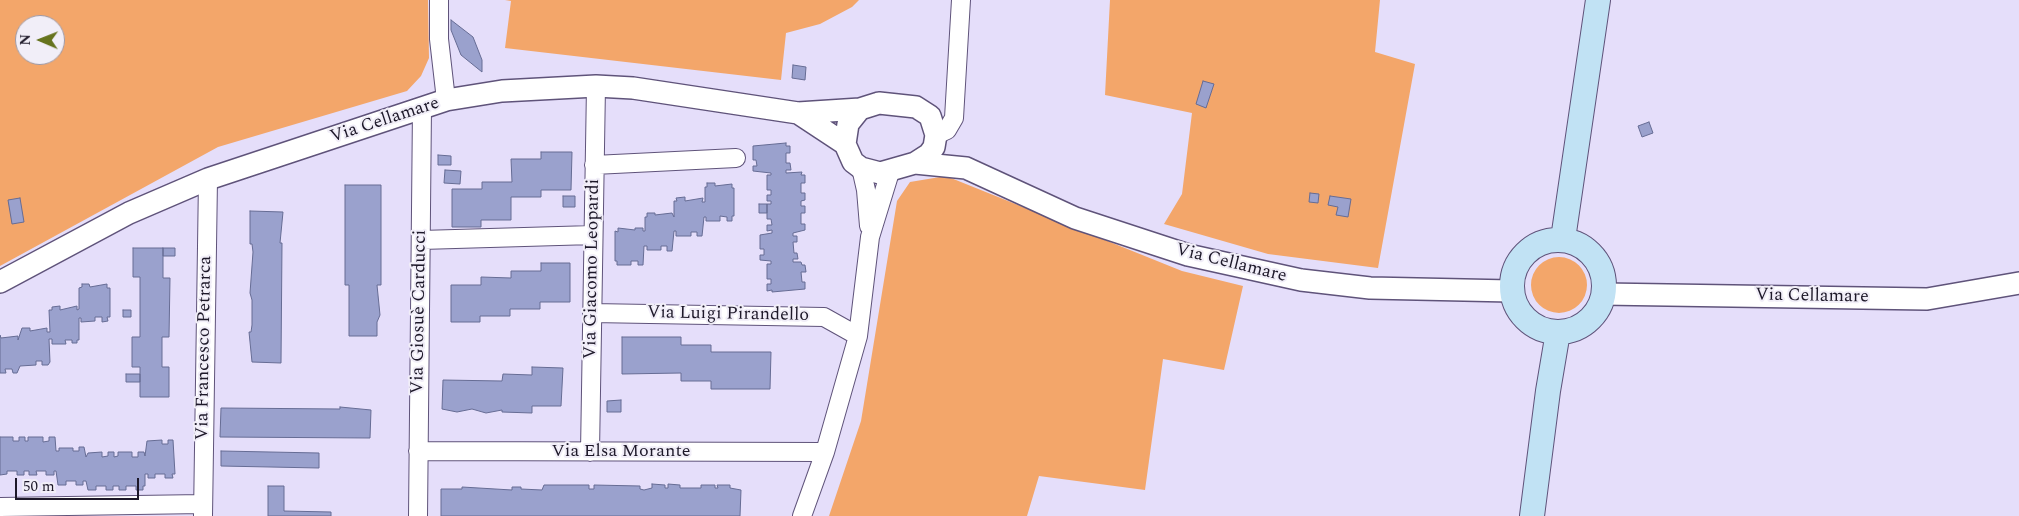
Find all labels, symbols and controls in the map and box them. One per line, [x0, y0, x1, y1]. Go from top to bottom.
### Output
north arrow [15, 15, 65, 65]
text: N [15, 34, 36, 46]
street label: Via Cellamare [328, 93, 442, 149]
street label: Via Giacomo Leopardi [581, 179, 605, 359]
street label: Via Giosuè Carducci [408, 230, 432, 394]
street label: Via Cellamare [1173, 240, 1289, 288]
street label: Via Francesco Petrarca [193, 256, 217, 440]
street label: Via Cellamare [1755, 285, 1869, 309]
street label: Via Luigi Pirandello [647, 303, 809, 327]
street label: Via Elsa Morante [551, 441, 691, 463]
scale bar [18, 468, 141, 500]
text: 50 m [23, 475, 55, 498]

